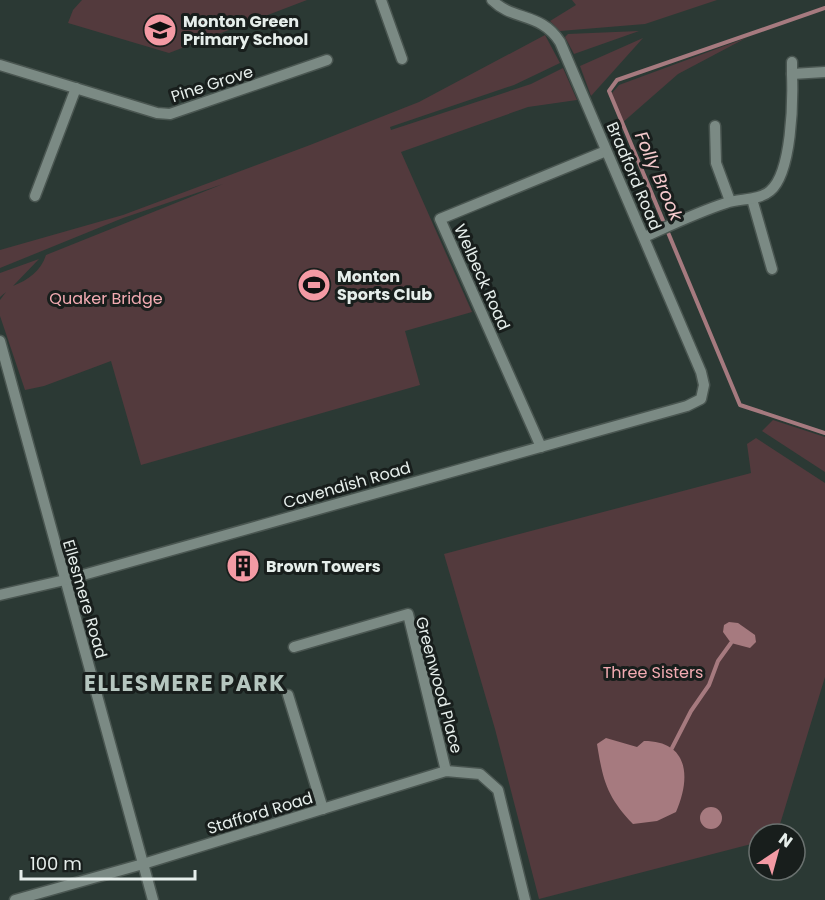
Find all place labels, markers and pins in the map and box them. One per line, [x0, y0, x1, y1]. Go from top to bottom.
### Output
place label: Monton Green Primary School [183, 10, 308, 51]
school or university icon: Monton Green Primary School [142, 12, 178, 48]
place label: Monton Sports Club [337, 265, 432, 306]
sports icon: Monton Sports Club [296, 267, 332, 303]
building icon: Brown Towers [225, 548, 261, 584]
place label: Brown Towers [266, 555, 381, 578]

